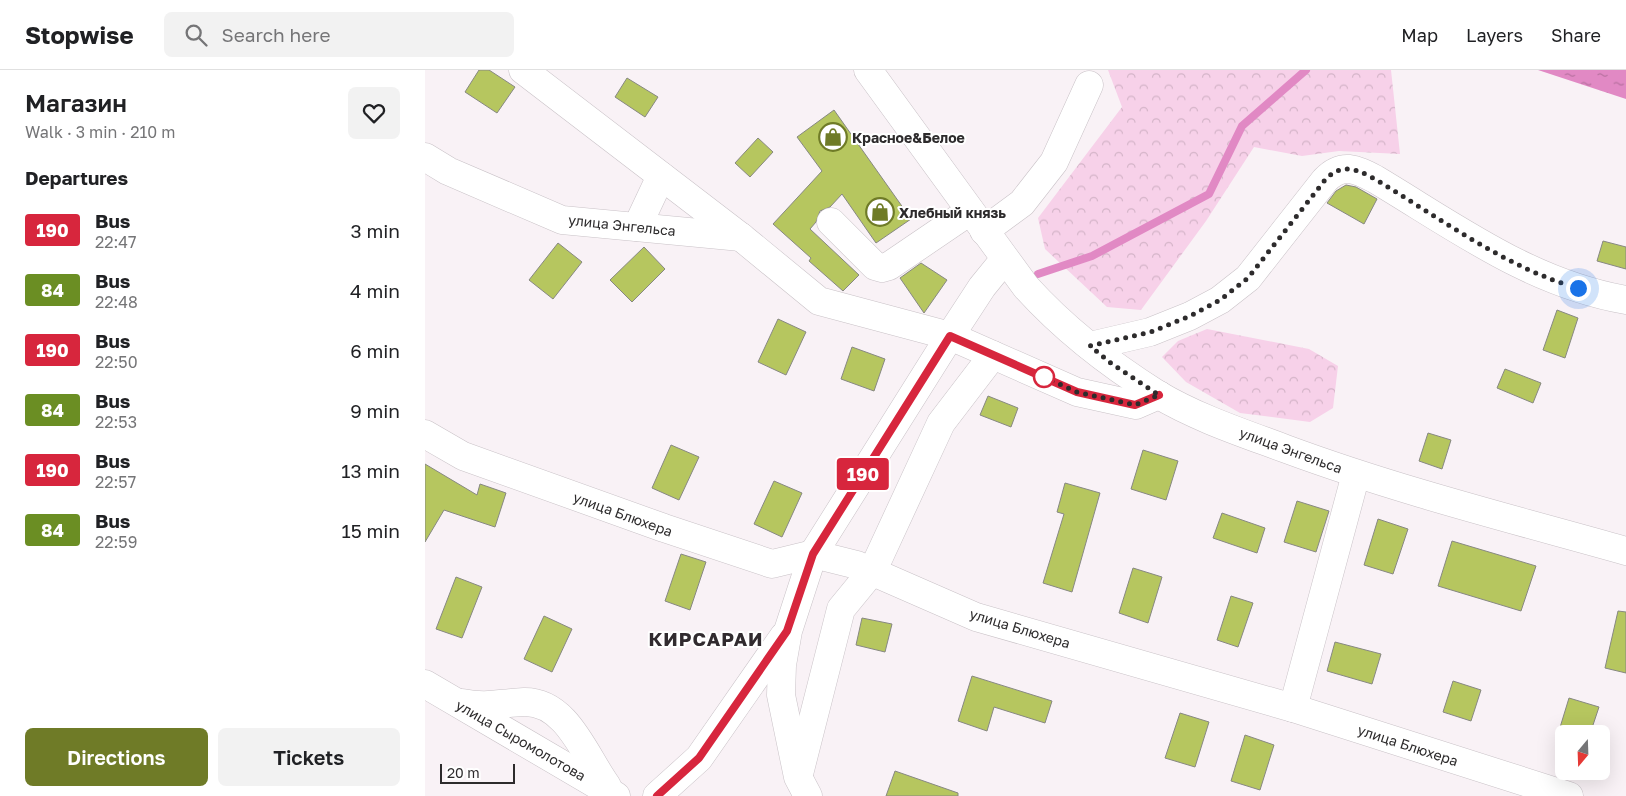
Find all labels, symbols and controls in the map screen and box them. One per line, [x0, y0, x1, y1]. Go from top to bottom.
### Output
search box [164, 12, 514, 57]
text: Stopwise [25, 20, 134, 49]
icon: search [182, 21, 210, 49]
text: Search here [222, 23, 330, 46]
text: Map [1401, 24, 1438, 46]
text: Layers [1466, 24, 1523, 46]
text: Share [1551, 24, 1601, 46]
button: heart [348, 87, 400, 139]
text: Магазин [25, 88, 127, 117]
text: Walk · 3 min · 210 m [25, 122, 175, 142]
shop icon: Красное&Белое [818, 122, 848, 152]
place label: Красное&Белое [852, 129, 965, 146]
text: Departures [25, 166, 128, 189]
shop icon: Хлебный князь [865, 197, 895, 227]
place label: Хлебный князь [899, 204, 1006, 221]
text: Bus [95, 209, 130, 232]
street label: улица Энгельса [567, 211, 677, 239]
text: 190 [36, 219, 69, 241]
text: 3 min [351, 219, 400, 242]
text: 22:47 [95, 232, 137, 252]
text: Bus [95, 269, 130, 292]
your location [1566, 276, 1591, 301]
text: 84 [41, 279, 64, 301]
text: 4 min [350, 279, 400, 302]
text: 22:48 [95, 292, 138, 312]
text: Bus [95, 329, 130, 352]
text: 190 [36, 339, 69, 361]
text: 6 min [350, 339, 400, 362]
text: 22:50 [95, 352, 138, 372]
unlabelled marker [1033, 366, 1055, 388]
text: Bus [95, 389, 130, 412]
text: 84 [41, 399, 64, 421]
text: 9 min [350, 399, 400, 422]
text: 22:53 [95, 412, 137, 432]
street label: улица Энгельса [1237, 424, 1345, 476]
text: Bus [95, 449, 130, 472]
line badge: 190 [834, 458, 892, 490]
text: 190 [36, 459, 69, 481]
text: 13 min [341, 459, 400, 482]
text: 190 [847, 463, 879, 485]
text: 22:57 [95, 472, 136, 492]
street label: улица Блюхера [571, 488, 675, 540]
text: Bus [95, 509, 130, 532]
text: 84 [41, 519, 64, 541]
text: 15 min [341, 519, 400, 542]
text: 22:59 [95, 532, 137, 552]
street label: улица Блюхера [968, 605, 1072, 651]
district label: КИРСАРАИ [648, 627, 764, 650]
street label: улица Сыромолотова [453, 696, 589, 784]
street label: улица Блюхера [1356, 721, 1460, 769]
north arrow [1555, 725, 1610, 780]
map controls [1555, 725, 1610, 780]
button: Directions [25, 728, 208, 786]
button: Tickets [218, 728, 400, 786]
scale bar [440, 761, 515, 784]
text: 20 m [447, 764, 480, 781]

